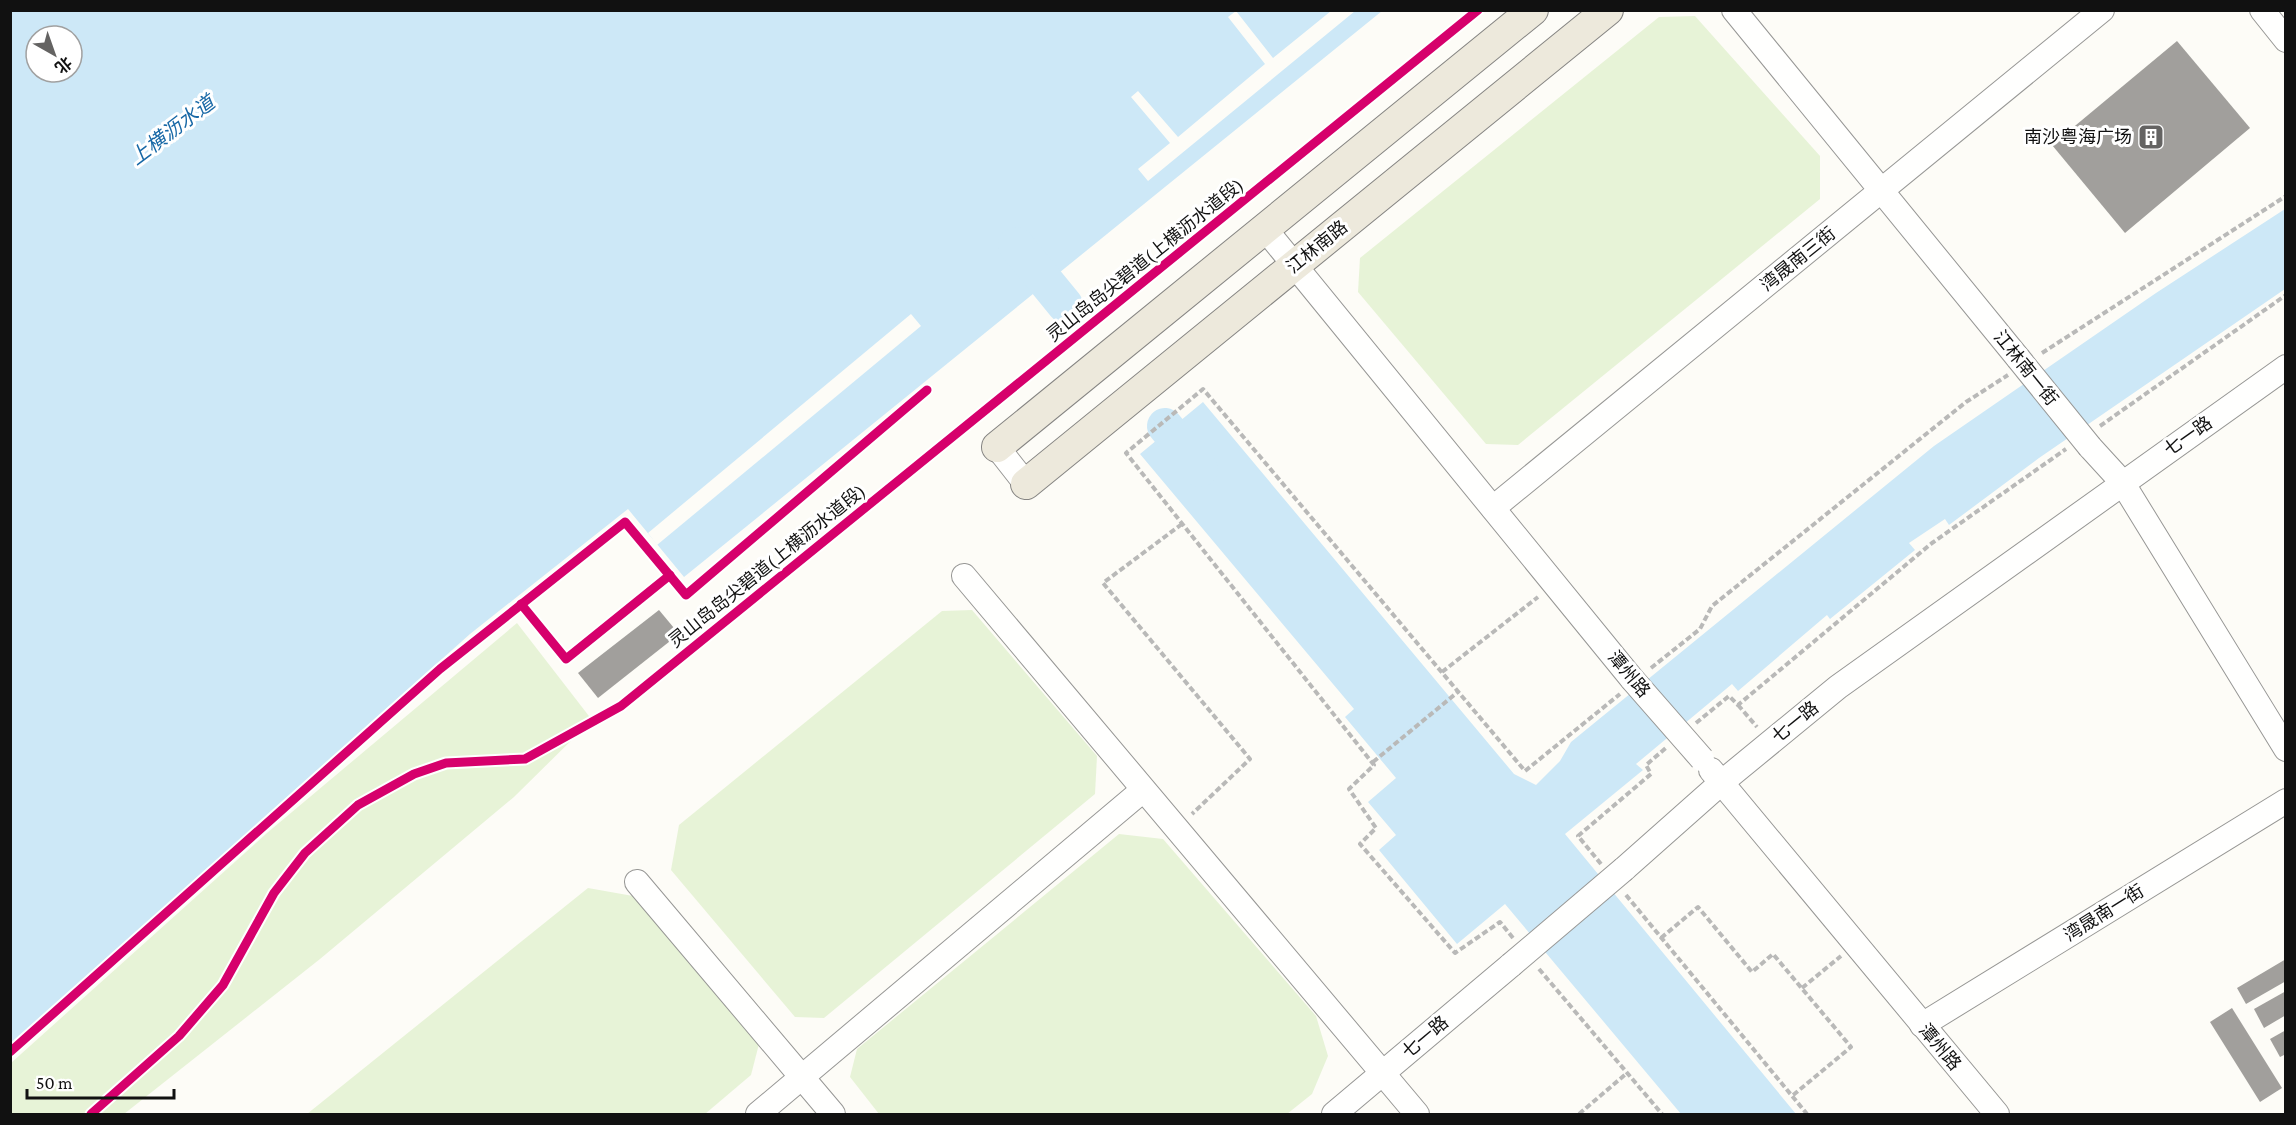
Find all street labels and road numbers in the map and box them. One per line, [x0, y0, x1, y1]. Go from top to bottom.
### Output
street label: 灵山岛岛尖碧道(上横沥水道段) [1043, 175, 1248, 346]
street label: 江林南路 [1283, 217, 1351, 277]
street label: 湾晟南三街 [1757, 223, 1839, 295]
street label: 江林南一街 [1990, 327, 2062, 409]
street label: 七一路 [2160, 412, 2216, 460]
street label: 灵山岛岛尖碧道(上横沥水道段) [665, 481, 870, 652]
street label: 潭州路 [1604, 647, 1654, 701]
street label: 七一路 [1768, 697, 1822, 747]
street label: 湾晟南一街 [2061, 881, 2147, 945]
street label: 七一路 [1398, 1012, 1452, 1062]
street label: 潭州路 [1915, 1020, 1965, 1074]

